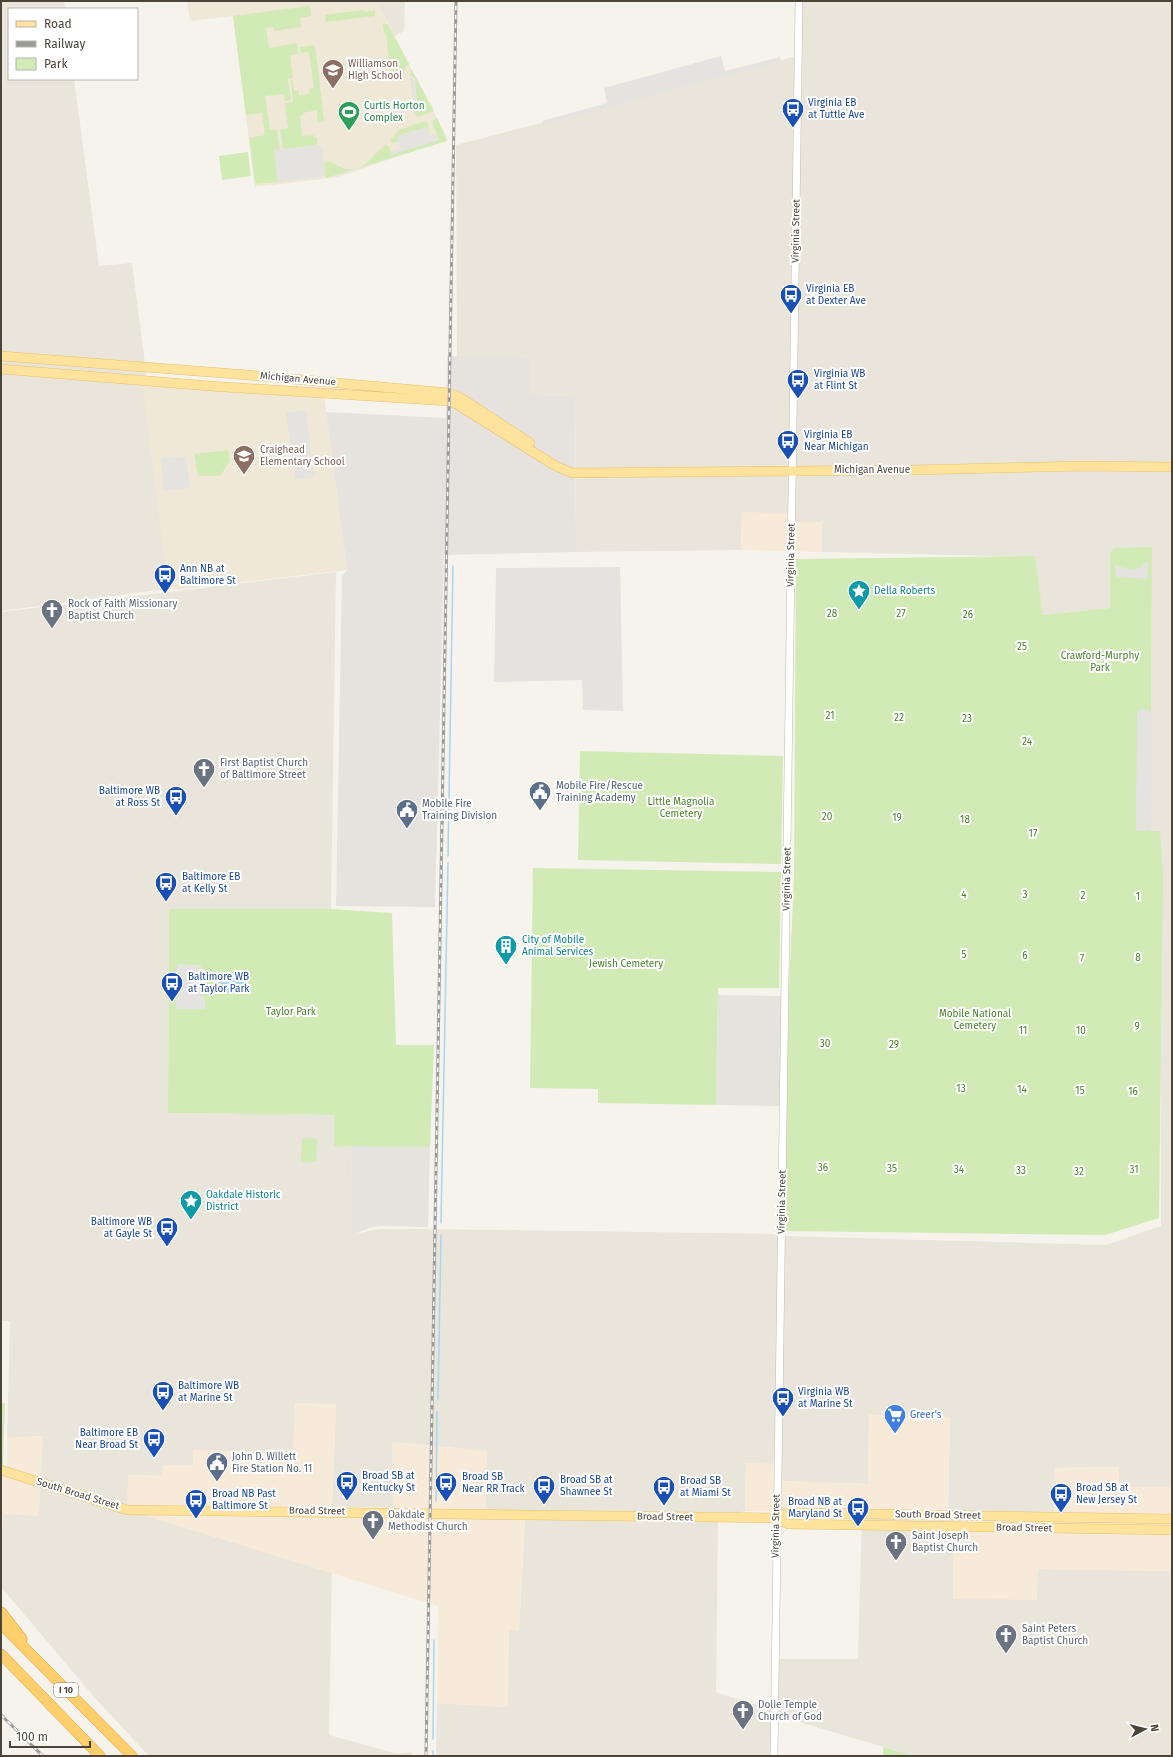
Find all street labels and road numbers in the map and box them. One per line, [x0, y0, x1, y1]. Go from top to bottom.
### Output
street label: Virginia Street [789, 199, 803, 263]
street label: Michigan Avenue [260, 370, 336, 388]
street label: Michigan Avenue [834, 464, 910, 476]
street label: Virginia Street [784, 523, 798, 587]
street label: Virginia Street [780, 847, 794, 911]
street label: Virginia Street [775, 1170, 789, 1234]
street label: South Broad Street [35, 1476, 121, 1512]
street label: Virginia Street [769, 1494, 783, 1558]
street label: Broad Street [289, 1505, 346, 1517]
street label: South Broad Street [895, 1508, 981, 1522]
street label: Broad Street [637, 1511, 694, 1523]
street label: Broad Street [996, 1522, 1053, 1534]
road number: I 10 [54, 1683, 78, 1697]

